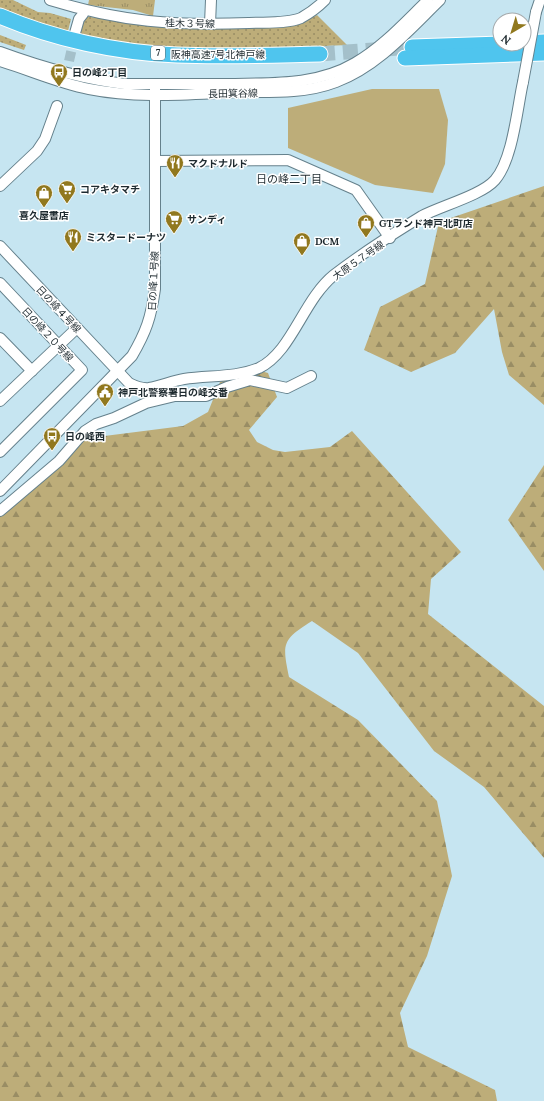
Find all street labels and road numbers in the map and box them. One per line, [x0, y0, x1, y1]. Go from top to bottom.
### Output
street label: 桂木３号線 [165, 17, 215, 30]
road number: 7 [151, 46, 165, 60]
street label: 阪神高速7号北神戸線 [171, 48, 265, 61]
street label: 長田箕谷線 [208, 87, 258, 100]
street label: 大原５７号線 [330, 238, 387, 283]
street label: 日の峰１号線 [145, 251, 162, 311]
street label: 日の峰４号線 [33, 283, 84, 336]
street label: 日の峰２０号線 [19, 304, 76, 364]

